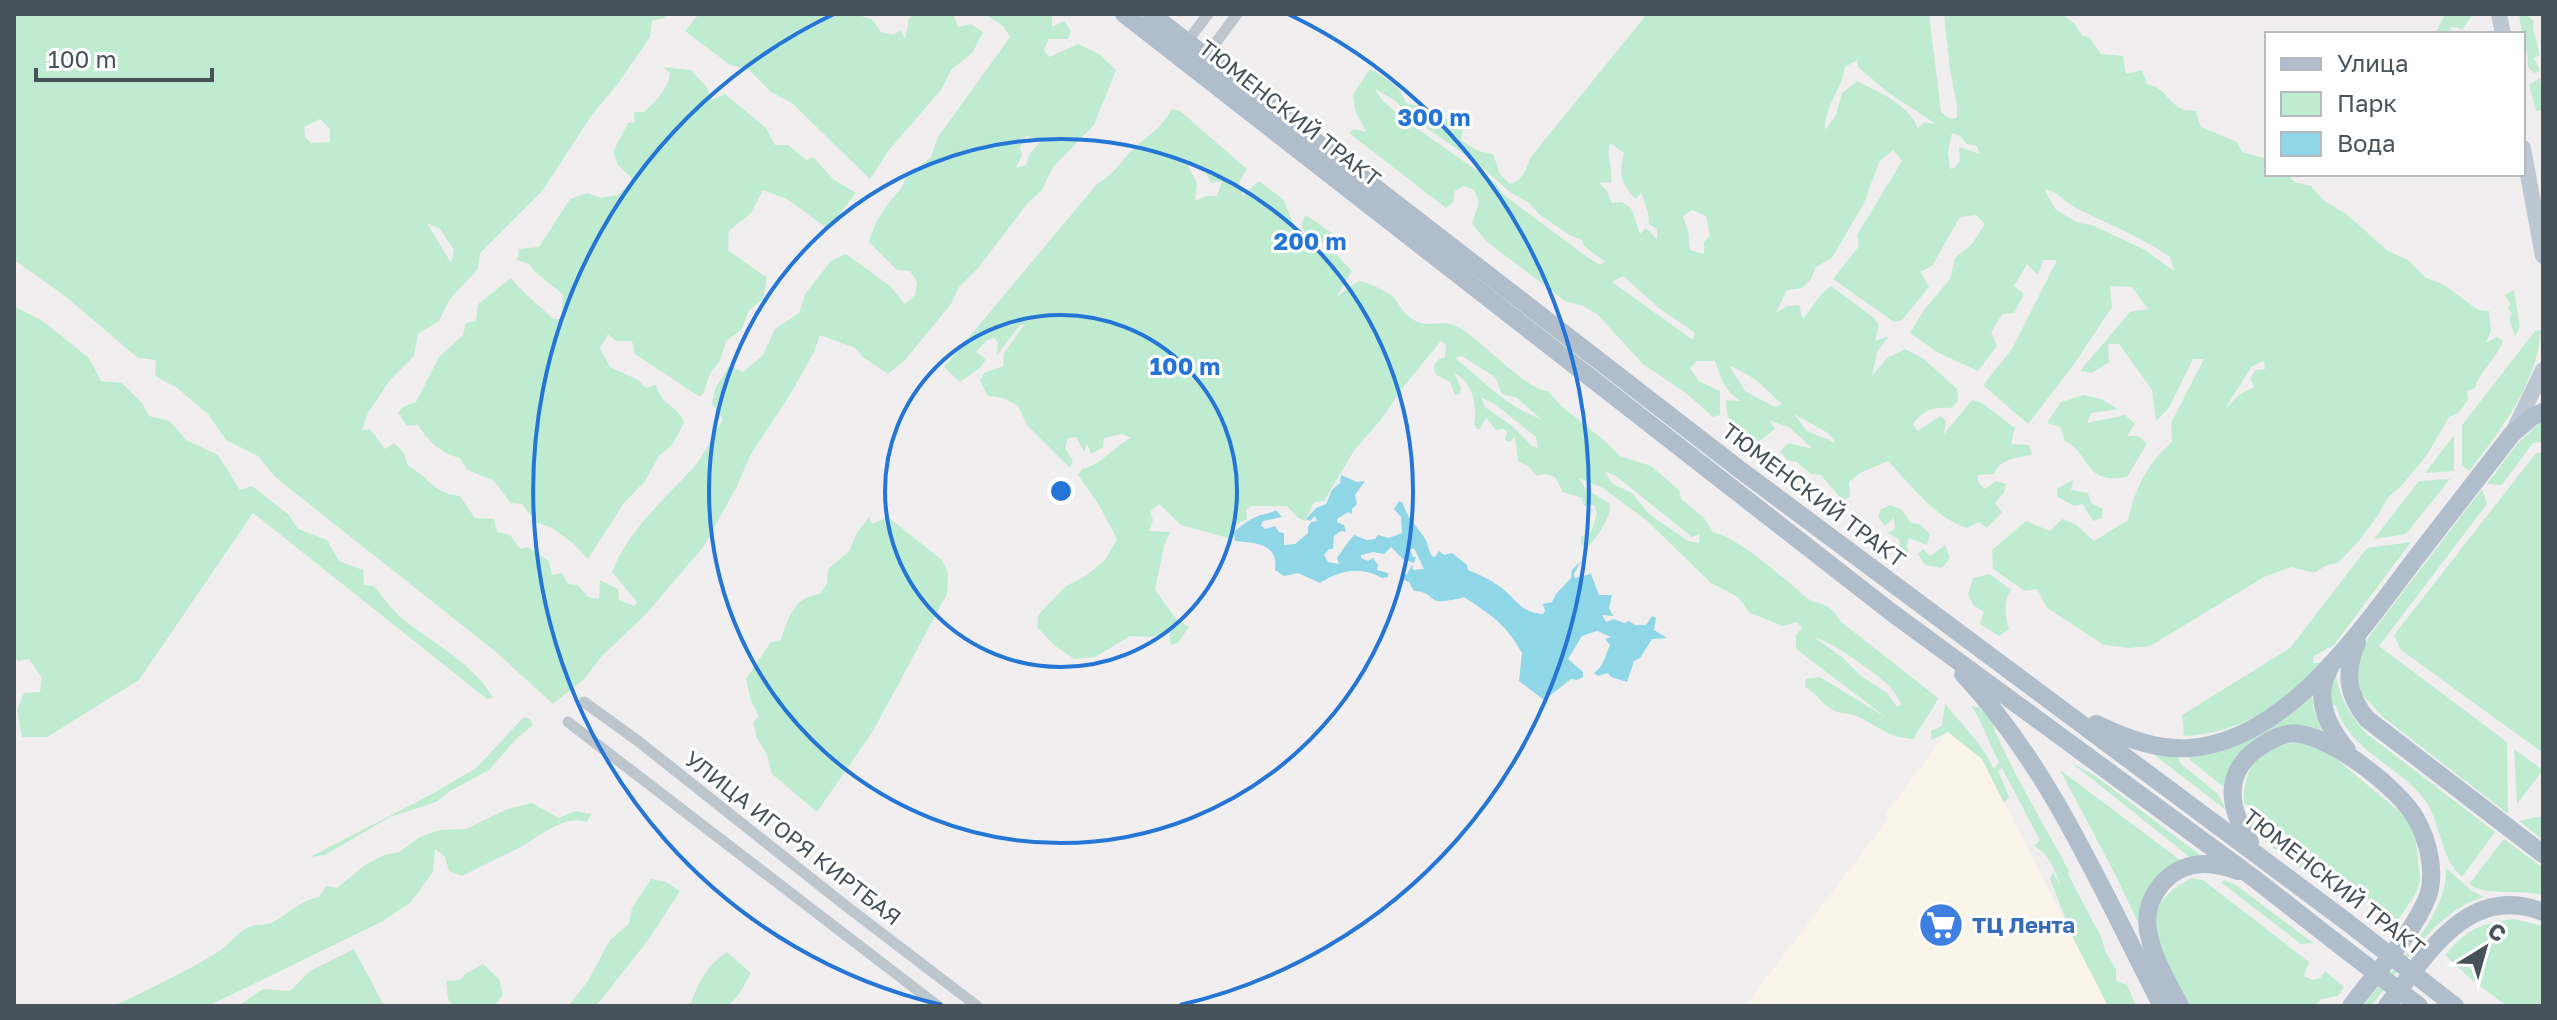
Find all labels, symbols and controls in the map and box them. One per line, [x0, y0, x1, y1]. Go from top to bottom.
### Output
scale bar [36, 32, 212, 82]
legend [2265, 32, 2525, 176]
street label: ТЮМЕНСКИЙ ТРАКТ [1194, 33, 1387, 192]
text: 100 m [48, 44, 117, 73]
text: Улица [2337, 48, 2409, 77]
text: Парк [2337, 88, 2397, 117]
text: 300 m [1398, 102, 1470, 131]
text: Вода [2337, 128, 2396, 157]
text: 200 m [1274, 226, 1346, 255]
text: 100 m [1150, 351, 1220, 380]
street label: ТЮМЕНСКИЙ ТРАКТ [1717, 417, 1912, 573]
centre of rings [1047, 477, 1075, 505]
street label: УЛИЦА ИГОРЯ КИРТБАЯ [680, 745, 907, 931]
street label: ТЮМЕНСКИЙ ТРАКТ [2238, 802, 2431, 961]
supermarket icon: ТЦ Лента [1917, 901, 1965, 949]
north arrow [2445, 908, 2525, 988]
place label: ТЦ Лента [1972, 911, 2075, 938]
text: С [2483, 916, 2512, 947]

